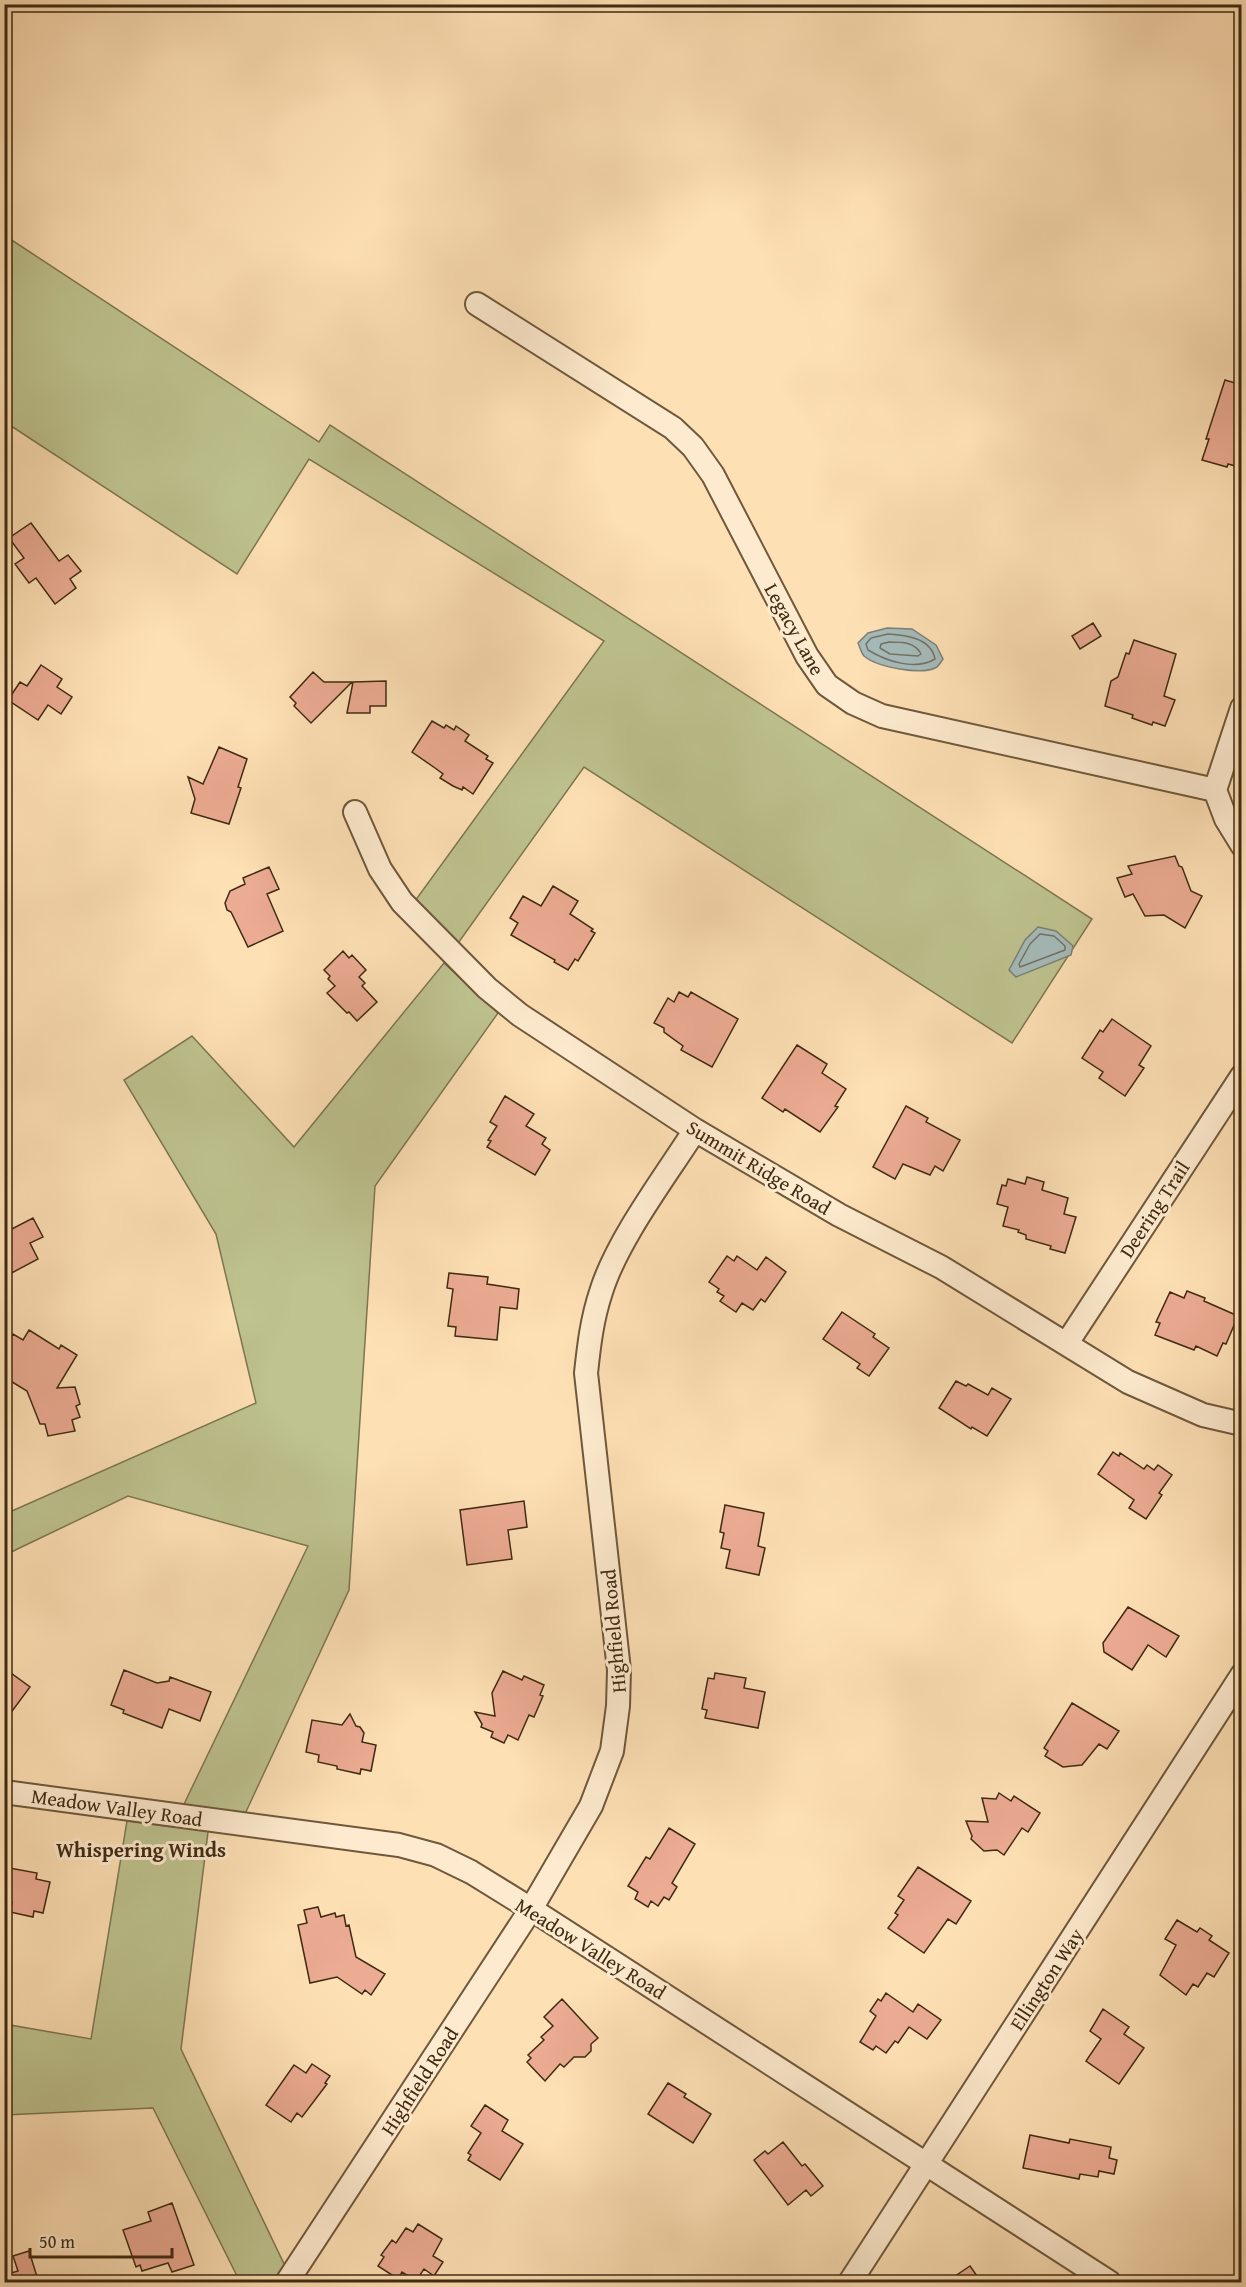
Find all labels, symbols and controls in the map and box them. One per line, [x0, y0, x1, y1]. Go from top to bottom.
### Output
street label: Legacy Lane [758, 578, 832, 680]
street label: Summit Ridge Road [681, 1112, 837, 1222]
street label: Deering Trail [1112, 1155, 1196, 1263]
street label: Highfield Road [593, 1568, 633, 1694]
street label: Meadow Valley Road [30, 1781, 205, 1833]
district label: Whispering Winds [56, 1834, 226, 1865]
street label: Meadow Valley Road [510, 1890, 672, 2006]
street label: Ellington Way [1002, 1922, 1090, 2036]
street label: Highfield Road [373, 2021, 465, 2141]
scale bar [30, 2221, 172, 2259]
text: 50 m [39, 2228, 75, 2255]

